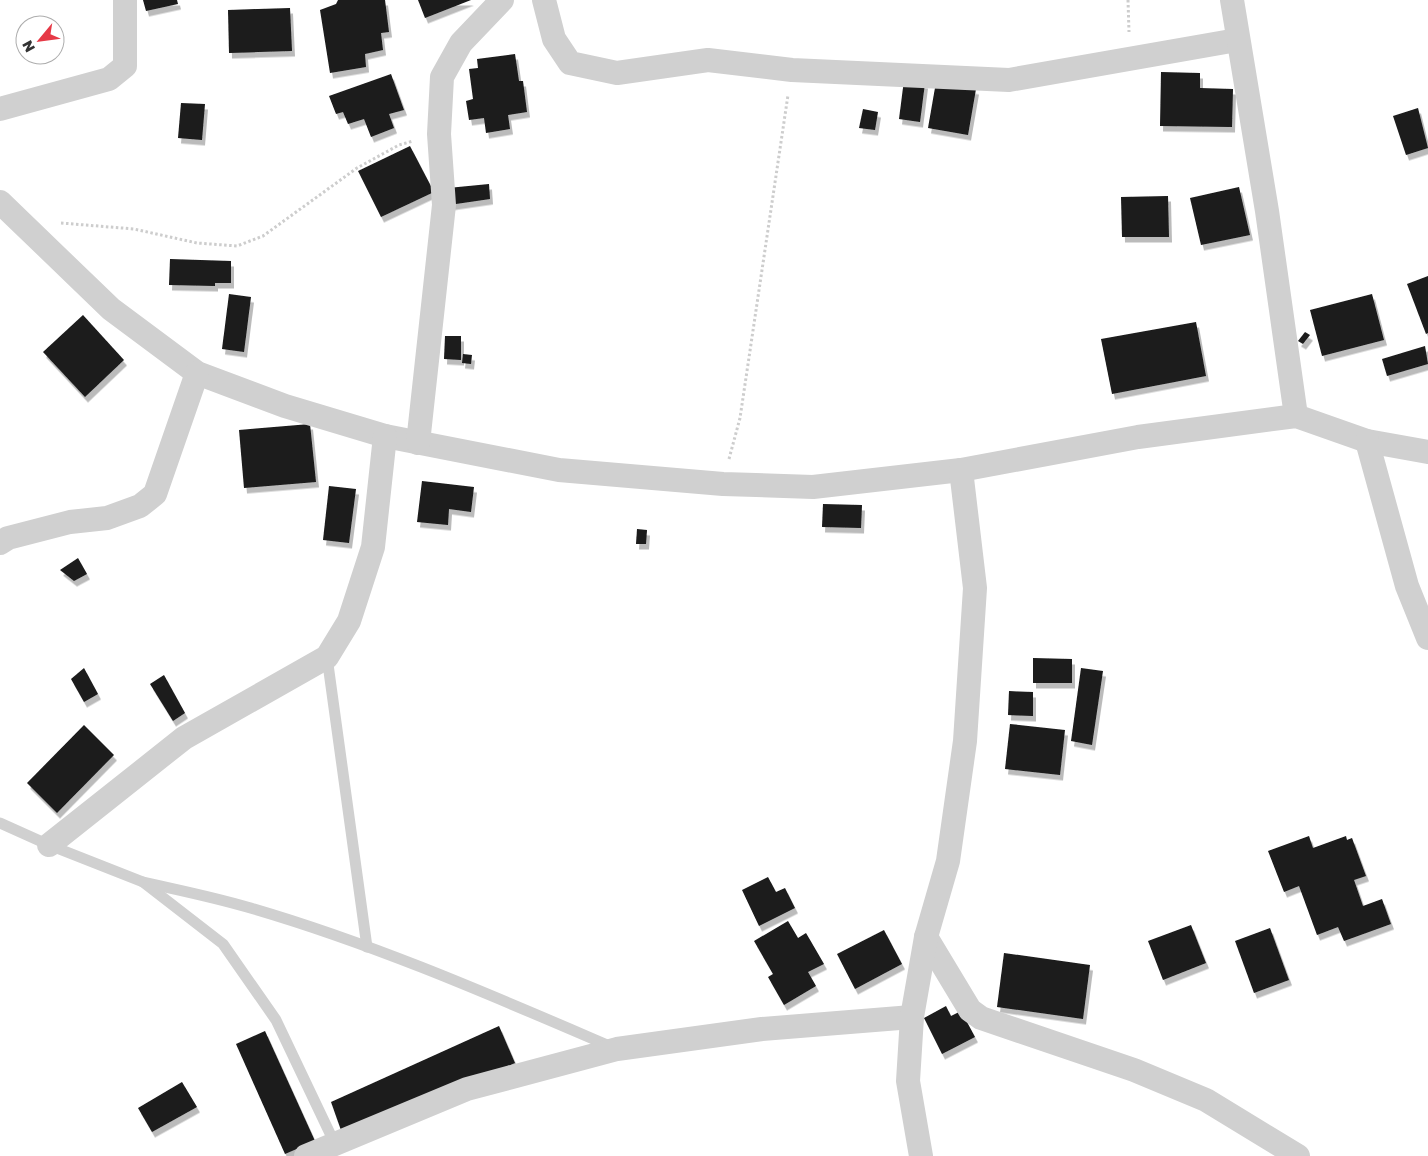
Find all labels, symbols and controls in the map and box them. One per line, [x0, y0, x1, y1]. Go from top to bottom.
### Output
north arrow [15, 15, 65, 65]
text: N [18, 38, 38, 55]

